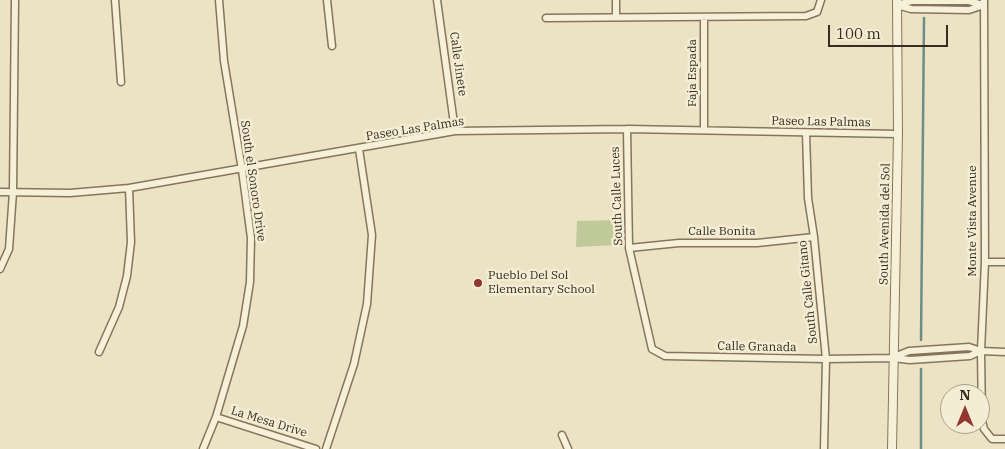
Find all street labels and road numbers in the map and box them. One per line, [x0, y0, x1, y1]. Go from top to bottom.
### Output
street label: Calle Jinete [446, 31, 470, 97]
street label: Faja Espada [686, 39, 700, 107]
street label: Paseo Las Palmas [365, 114, 465, 144]
street label: Paseo Las Palmas [771, 114, 871, 130]
street label: South el Sonoro Drive [237, 120, 269, 242]
street label: South Calle Luces [608, 146, 626, 246]
street label: South Avenida del Sol [877, 163, 893, 285]
street label: Monte Vista Avenue [966, 165, 980, 277]
street label: Calle Bonita [688, 225, 756, 239]
street label: South Calle Gitano [795, 240, 821, 344]
street label: Calle Granada [717, 339, 797, 355]
street label: La Mesa Drive [229, 404, 309, 440]

